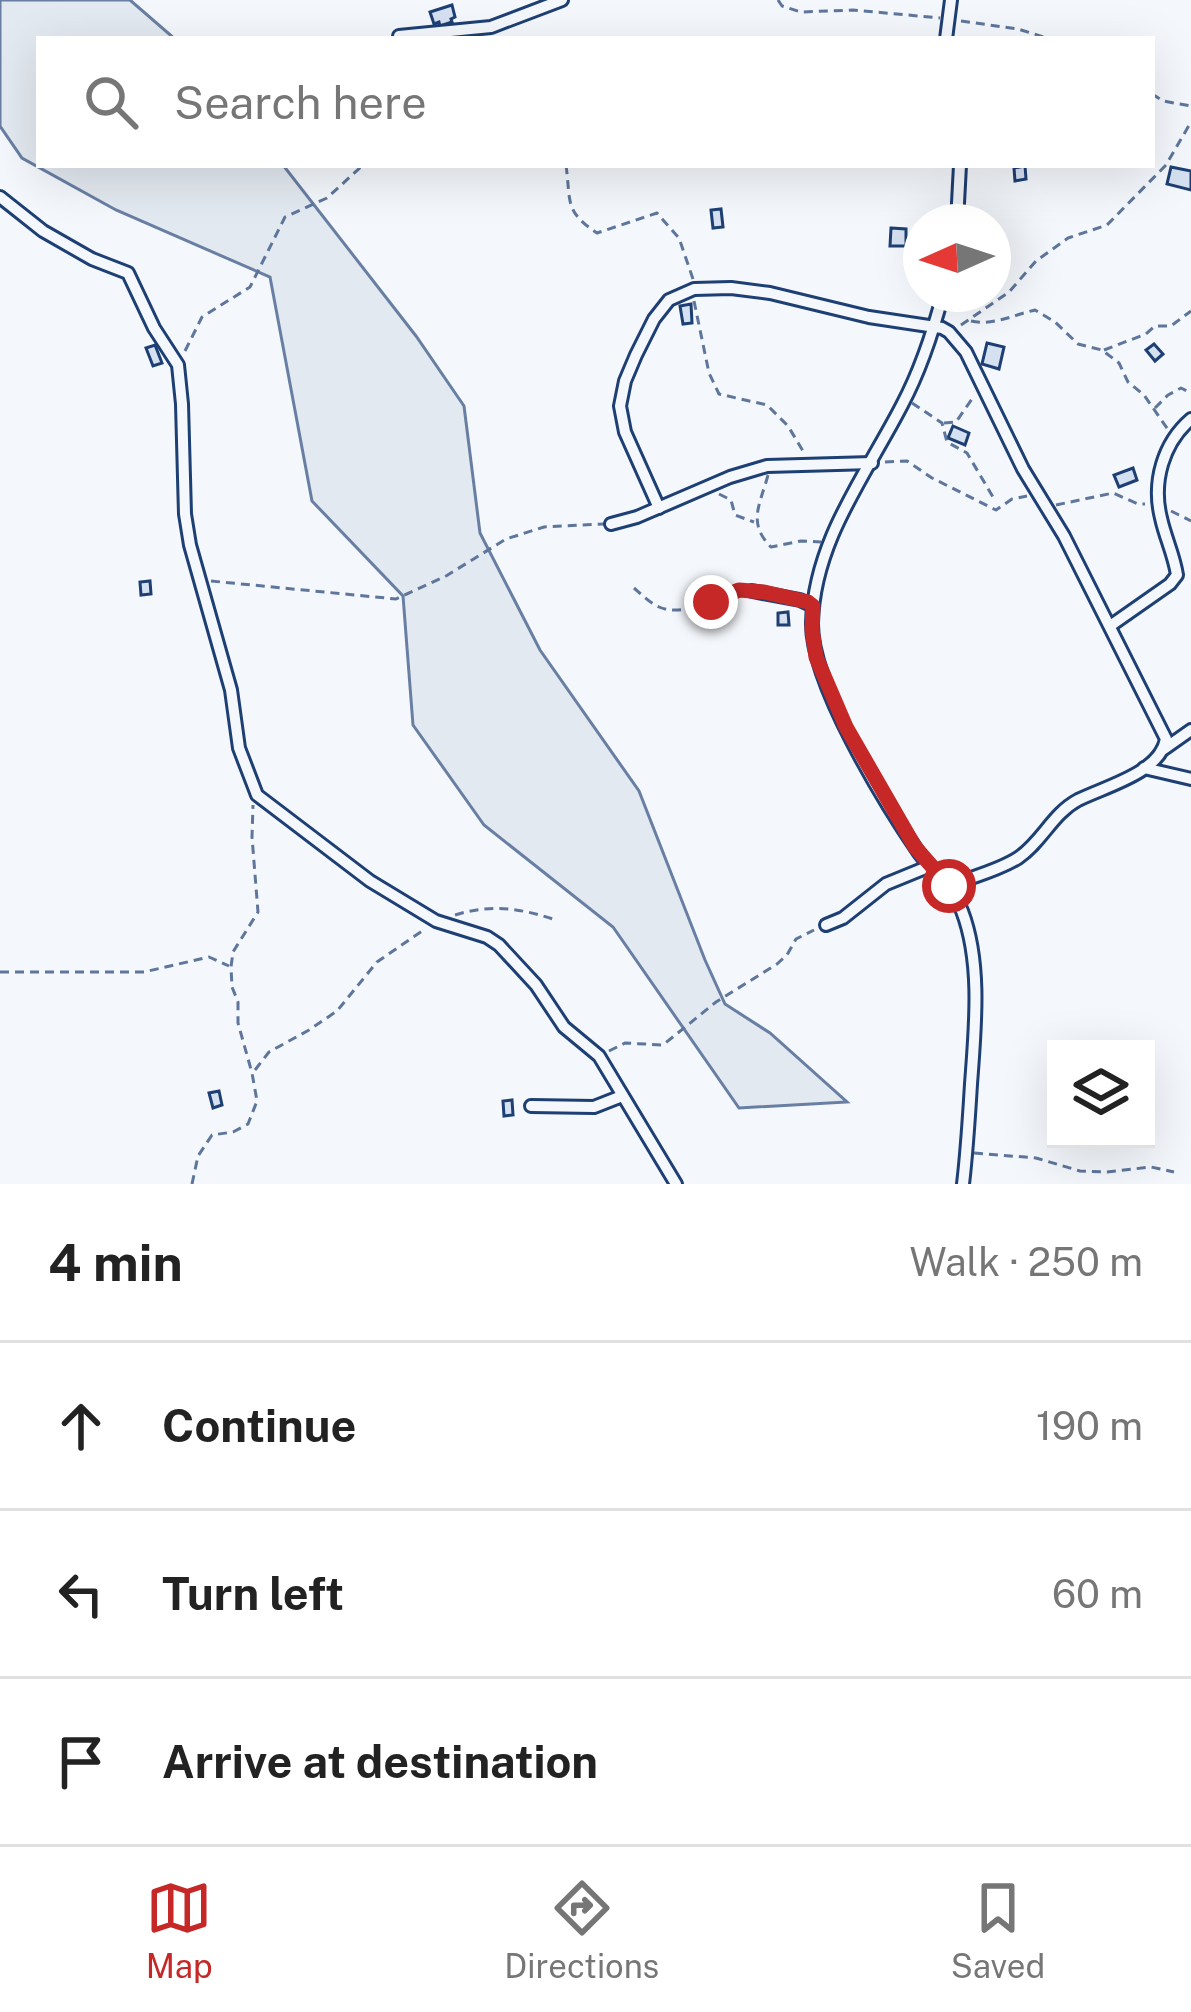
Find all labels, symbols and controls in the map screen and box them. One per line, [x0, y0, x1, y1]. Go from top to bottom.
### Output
search box [36, 36, 1155, 168]
icon: search [78, 69, 144, 135]
text: Search here [174, 76, 427, 129]
north arrow [903, 204, 1011, 312]
route end [684, 575, 738, 629]
route start [922, 859, 976, 913]
map controls [1047, 1040, 1155, 1148]
button: layers [1047, 1040, 1155, 1148]
text: 4 min [48, 1233, 183, 1292]
text: Walk · 250 m [909, 1239, 1143, 1285]
icon: ahead [48, 1393, 114, 1459]
text: Continue [162, 1399, 356, 1452]
text: 190 m [1036, 1403, 1143, 1449]
icon: left [48, 1561, 114, 1627]
text: Turn left [162, 1567, 344, 1620]
text: 60 m [1052, 1571, 1143, 1617]
icon: arrive [48, 1729, 114, 1795]
text: Arrive at destination [162, 1735, 598, 1788]
tab: Map [146, 1875, 213, 1985]
tab: Directions [504, 1875, 659, 1985]
tab: Saved [951, 1875, 1045, 1985]

